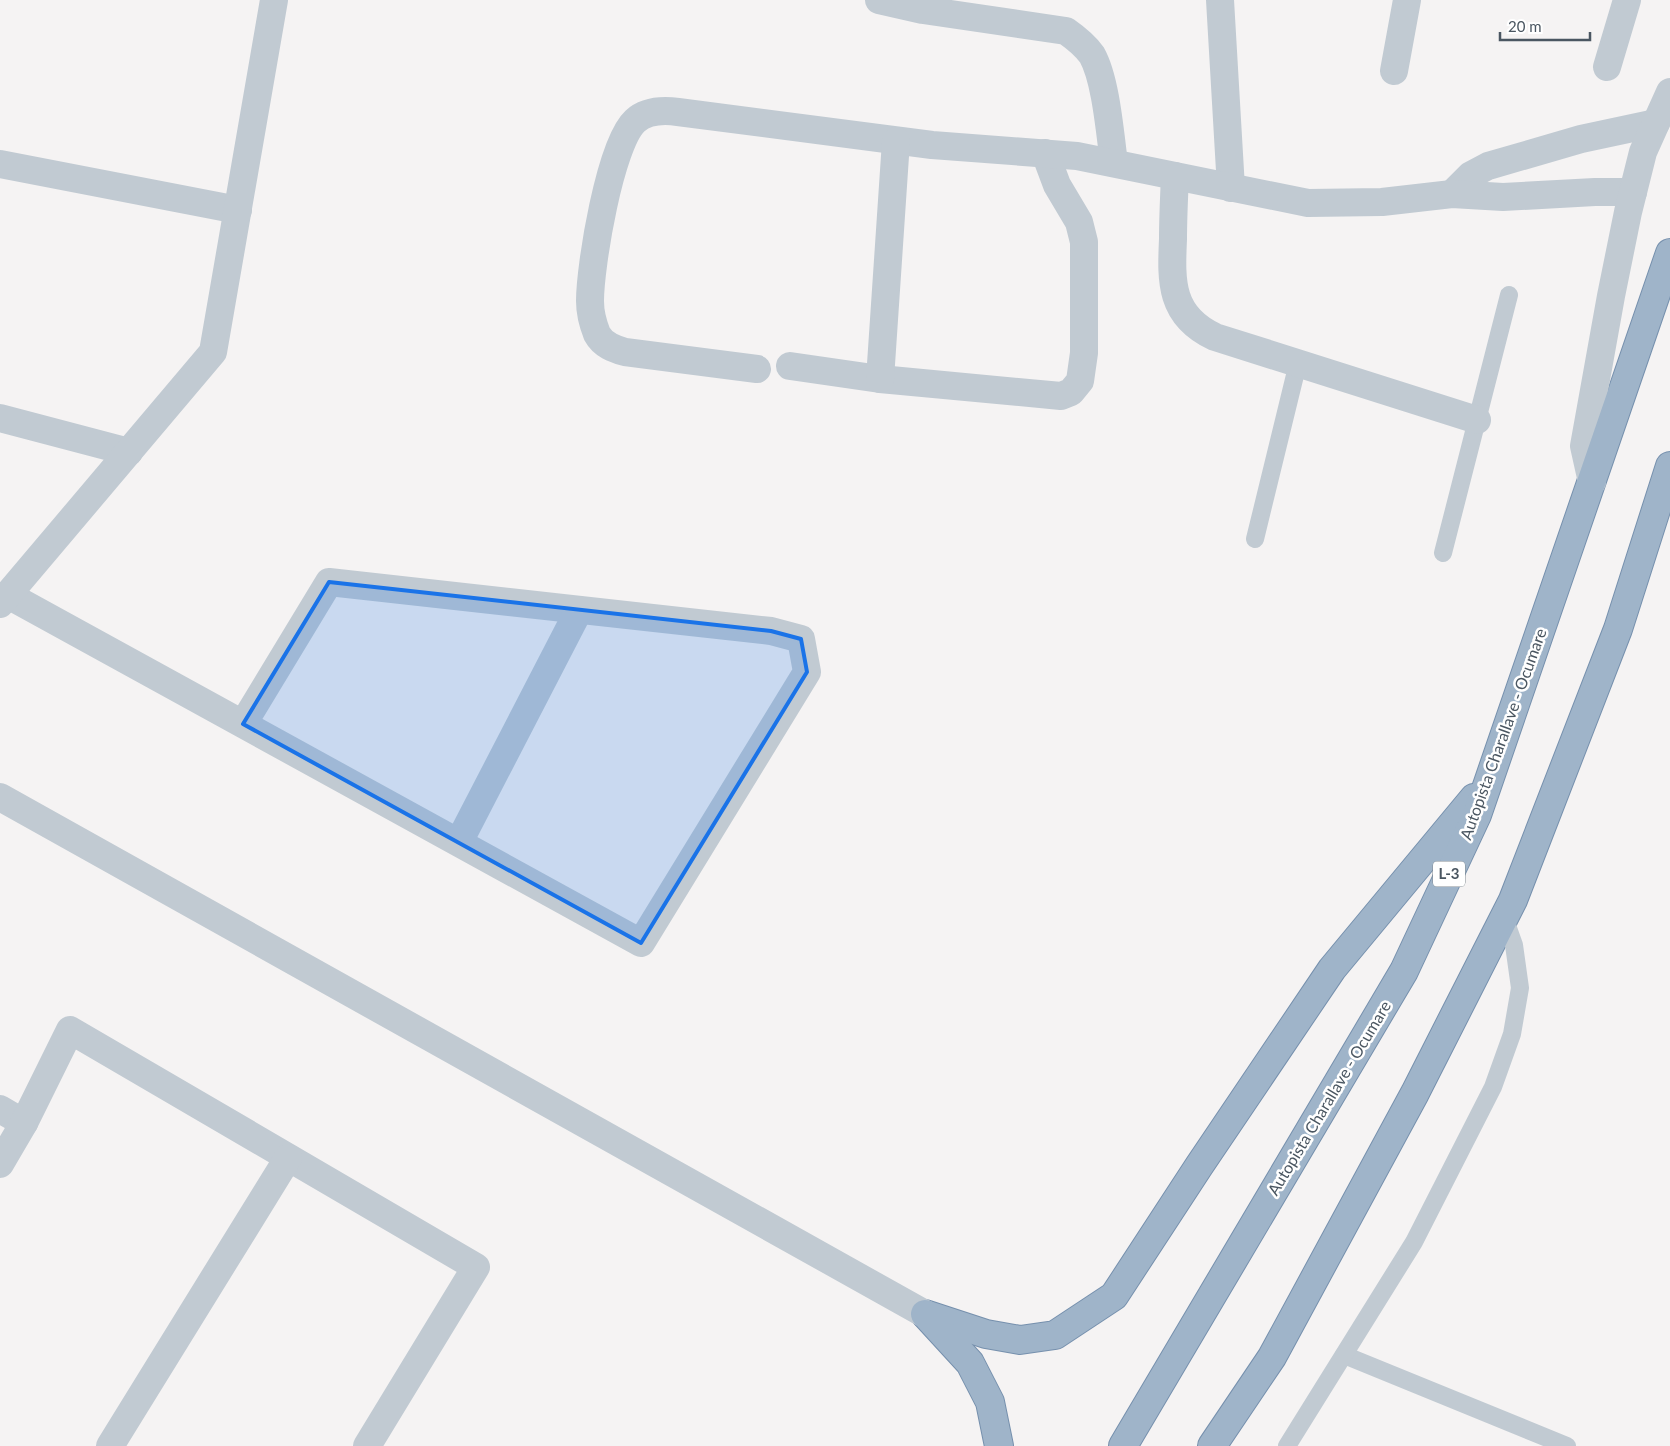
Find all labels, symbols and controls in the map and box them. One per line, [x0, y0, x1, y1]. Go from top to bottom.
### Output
scale bar [1500, 10, 1590, 42]
text: 20 m [1508, 17, 1542, 35]
street label: Autopista Charallave - Ocumare [1455, 626, 1550, 842]
road number: L-3 [1433, 862, 1465, 886]
street label: Autopista Charallave - Ocumare [1263, 997, 1394, 1198]

